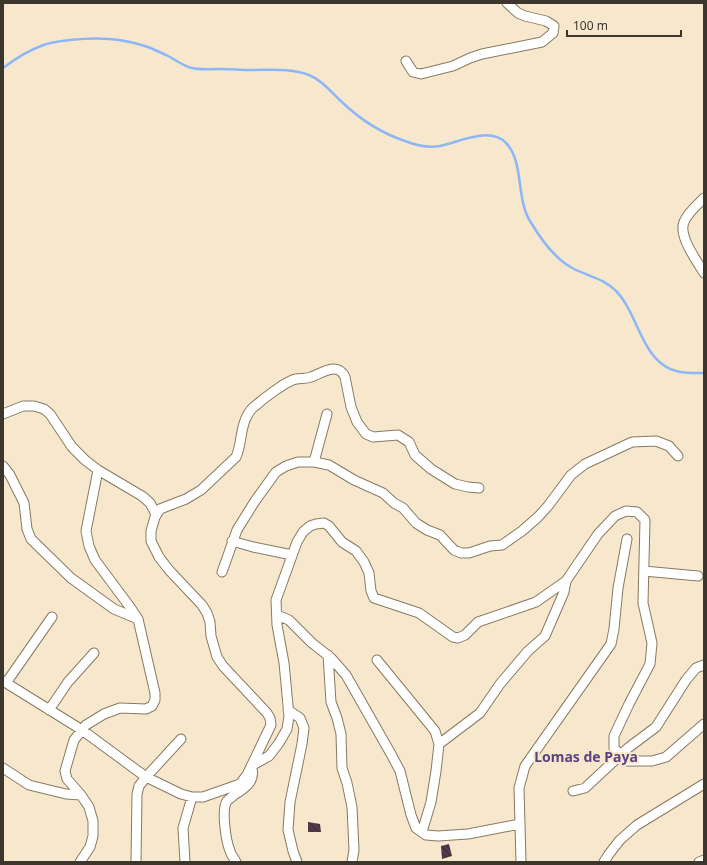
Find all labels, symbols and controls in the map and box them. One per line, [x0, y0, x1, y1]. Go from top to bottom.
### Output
scale bar [567, 12, 681, 38]
text: 100 m [573, 17, 608, 34]
district label: Lomas de Paya [534, 747, 638, 766]

